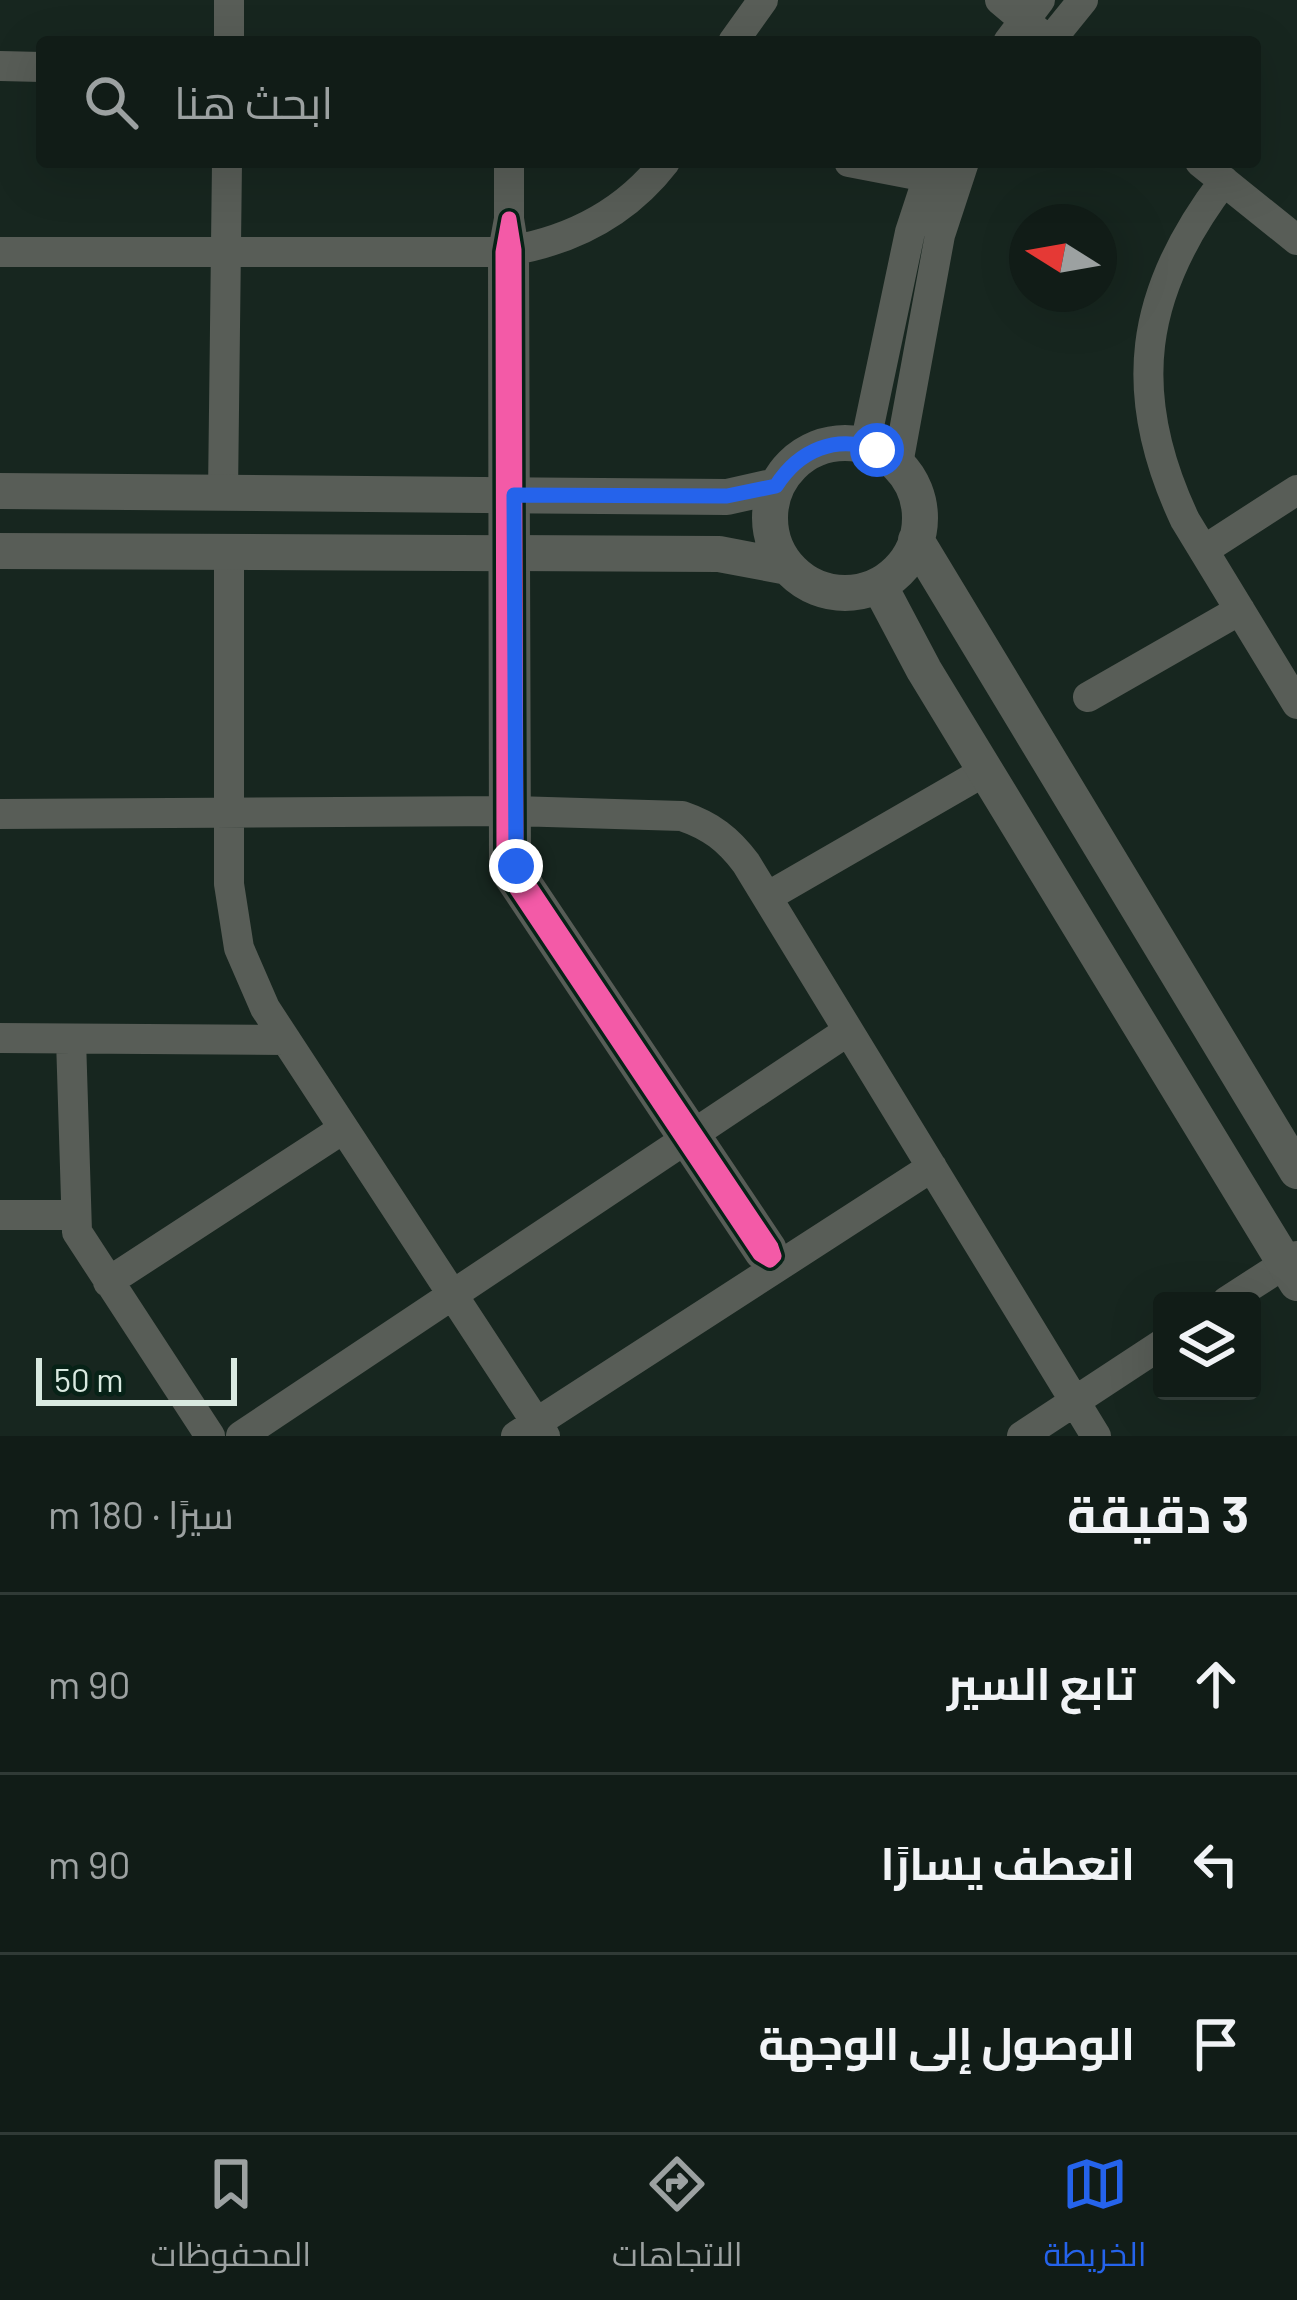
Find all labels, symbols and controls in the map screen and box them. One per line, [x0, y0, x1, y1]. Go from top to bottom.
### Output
search box [36, 36, 1261, 168]
icon: search [78, 69, 144, 135]
text: ابحث هنا [174, 74, 333, 128]
north arrow [1009, 204, 1117, 312]
route start [850, 423, 904, 477]
route end [489, 839, 543, 893]
map controls [1153, 1292, 1261, 1400]
button: layers [1153, 1292, 1261, 1400]
scale bar [36, 1352, 237, 1405]
text: 50 m [54, 1359, 124, 1399]
text: 3 دقيقة [1067, 1482, 1249, 1543]
text: سيرًا · 180 m [48, 1490, 234, 1537]
icon: ahead [1183, 1651, 1249, 1717]
text: تابع السير [947, 1655, 1135, 1709]
text: 90 m [48, 1660, 130, 1707]
icon: left [1183, 1831, 1249, 1897]
text: انعطف يسارًا [881, 1835, 1135, 1889]
text: 90 m [48, 1840, 130, 1887]
icon: arrive [1183, 2011, 1249, 2077]
text: الوصول إلى الوجهة [758, 2015, 1135, 2069]
tab: المحفوظات [150, 2151, 311, 2285]
tab: الاتجاهات [612, 2151, 743, 2285]
tab: الخريطة [1044, 2151, 1147, 2285]

